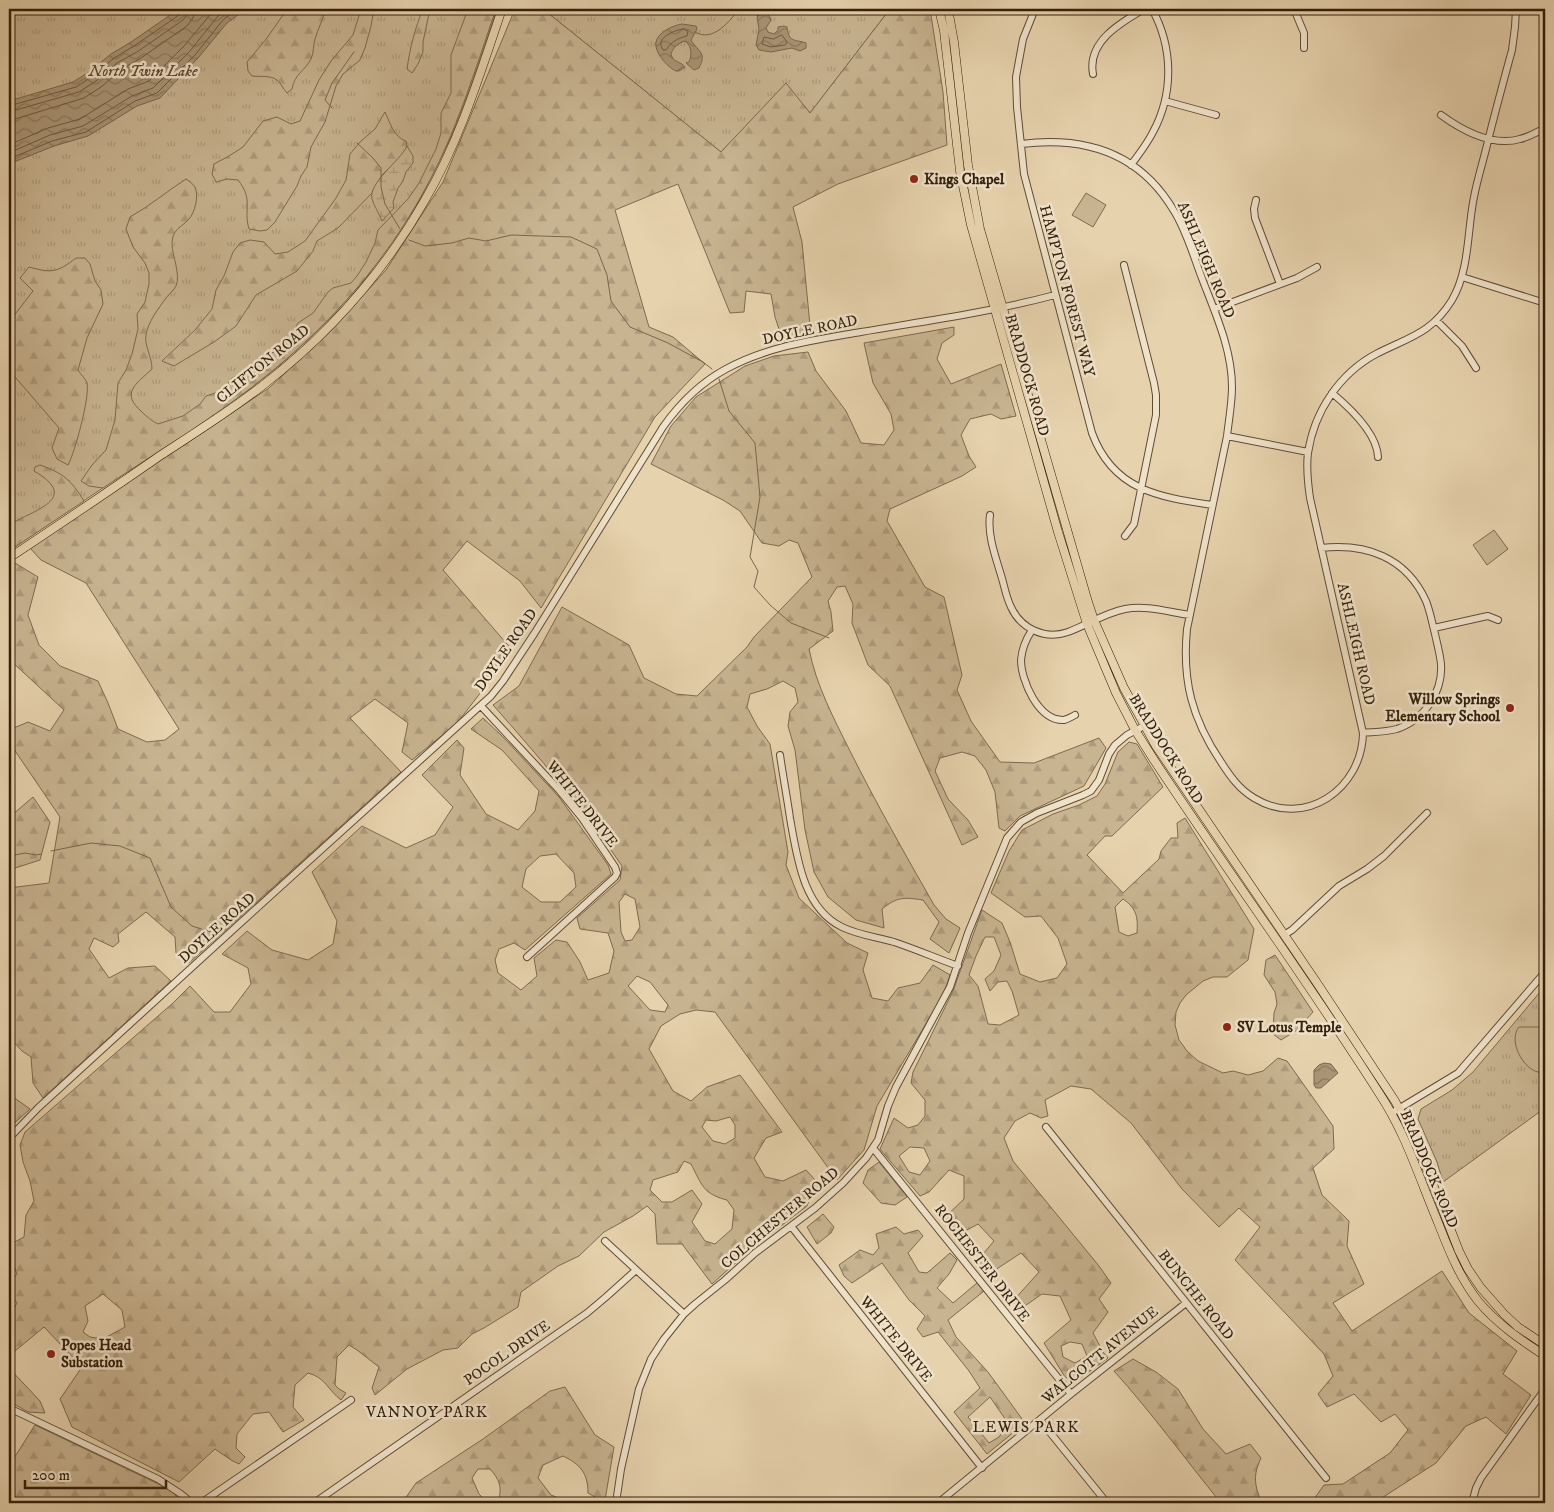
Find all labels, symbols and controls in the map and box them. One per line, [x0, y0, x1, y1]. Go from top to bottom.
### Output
water label: North Twin Lake [88, 61, 198, 81]
place label: Kings Chapel [924, 170, 1005, 189]
marker: Kings Chapel [908, 173, 920, 185]
street label: ASHLEIGH ROAD [1173, 199, 1239, 321]
street label: HAMPTON FOREST WAY [1035, 203, 1099, 379]
street label: DOYLE ROAD [761, 311, 859, 349]
street label: BRADDOCK ROAD [1000, 312, 1054, 438]
street label: CLIFTON ROAD [212, 320, 314, 408]
street label: ASHLEIGH ROAD [1333, 581, 1379, 707]
street label: DOYLE ROAD [470, 605, 542, 695]
street label: BRADDOCK ROAD [1124, 690, 1208, 808]
place label: Willow Springs Elementary School [1385, 690, 1500, 726]
marker: Willow Springs Elementary School [1504, 702, 1516, 714]
street label: WHITE DRIVE [542, 756, 622, 852]
street label: DOYLE ROAD [175, 889, 259, 967]
place label: SV Lotus Temple [1237, 1018, 1342, 1037]
marker: SV Lotus Temple [1221, 1021, 1233, 1033]
street label: BRADDOCK ROAD [1396, 1107, 1462, 1231]
street label: COLCHESTER ROAD [717, 1163, 843, 1273]
street label: ROCHESTER DRIVE [930, 1200, 1034, 1326]
street label: BUNCHE ROAD [1154, 1246, 1238, 1344]
street label: WHITE DRIVE [855, 1291, 937, 1386]
street label: WALCOTT AVENUE [1037, 1302, 1162, 1408]
street label: POCOL DRIVE [460, 1316, 554, 1390]
place label: Popes Head Substation [61, 1336, 132, 1372]
marker: Popes Head Substation [45, 1348, 57, 1360]
district label: VANNOY PARK [365, 1402, 488, 1422]
district label: LEWIS PARK [973, 1417, 1079, 1437]
scale bar [25, 1457, 166, 1489]
text: 200 m [32, 1466, 70, 1485]

